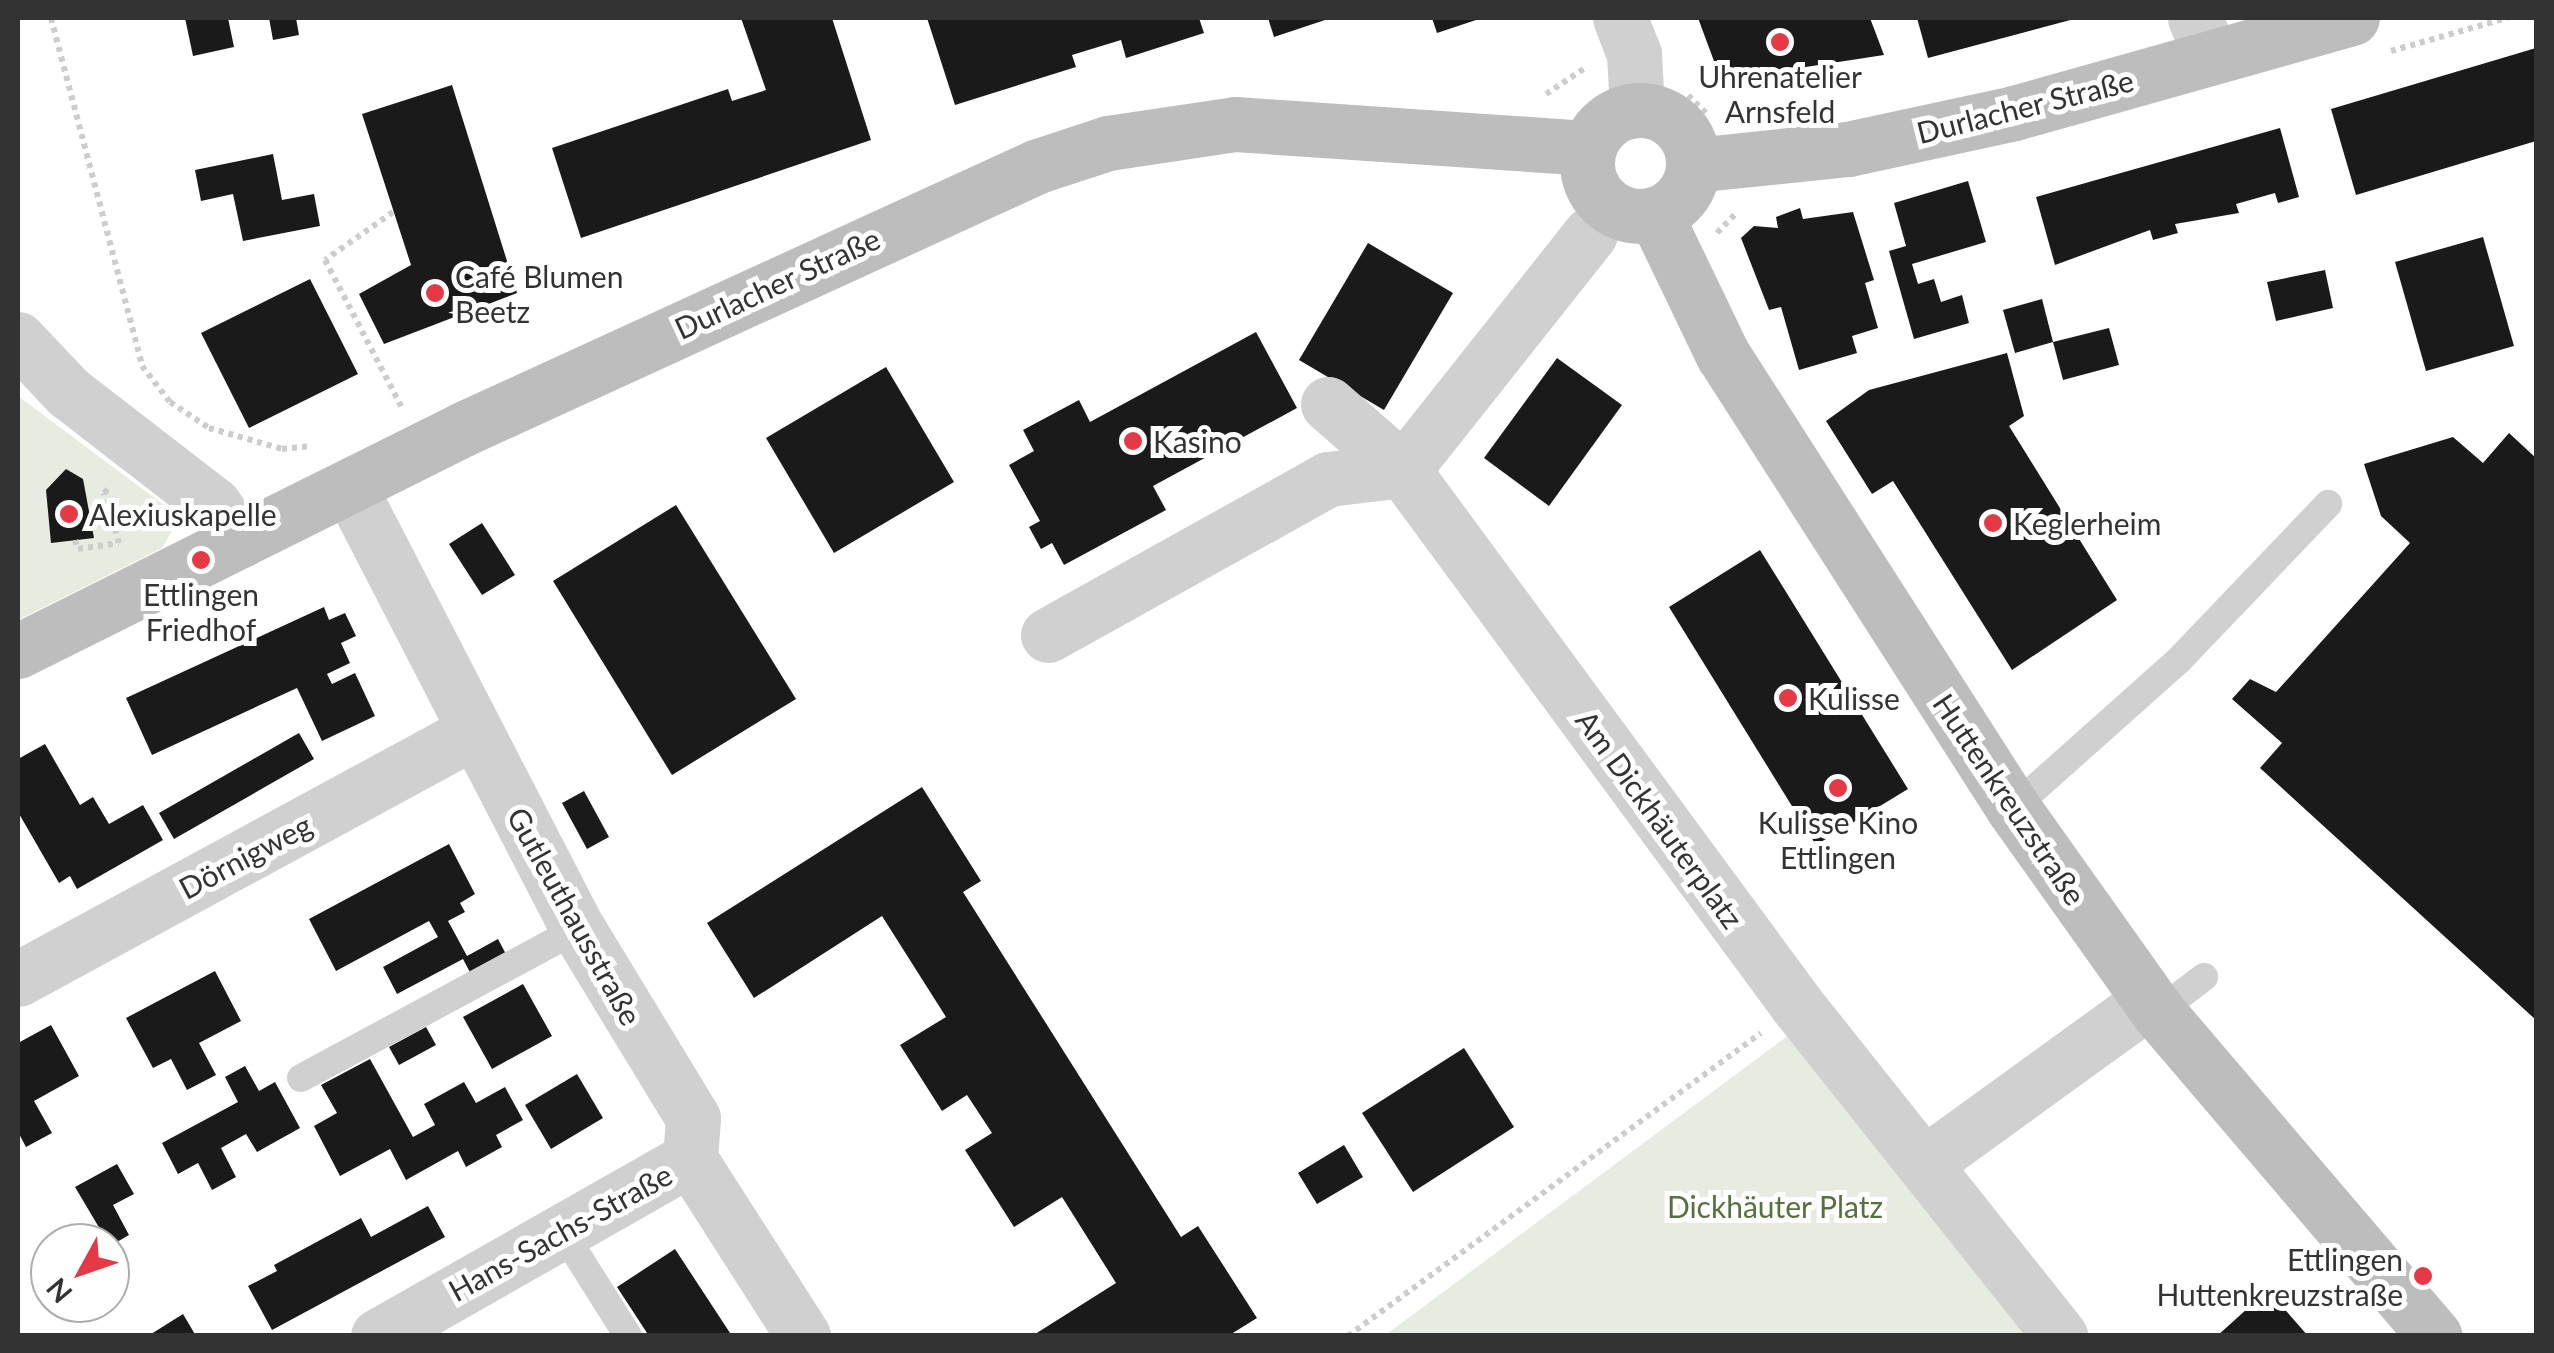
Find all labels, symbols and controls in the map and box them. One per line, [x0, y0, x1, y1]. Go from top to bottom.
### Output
marker: Uhrenatelier Arnsfeld [1769, 31, 1791, 53]
place label: Uhrenatelier Arnsfeld [1698, 58, 1862, 128]
street label: Durlacher Straße [1913, 62, 2137, 150]
street label: Durlacher Straße [668, 220, 886, 346]
place label: Café Blumen Beetz [455, 258, 623, 328]
marker: Café Blumen Beetz [424, 282, 446, 304]
place label: Kasino [1153, 423, 1242, 459]
marker: Kasino [1122, 430, 1144, 452]
place label: Alexiuskapelle [89, 496, 277, 532]
marker: Alexiuskapelle [58, 503, 80, 525]
place label: Keglerheim [2013, 505, 2161, 541]
marker: Keglerheim [1982, 512, 2004, 534]
marker: Ettlingen Friedhof [190, 549, 212, 571]
place label: Ettlingen Friedhof [143, 576, 259, 646]
place label: Kulisse [1808, 680, 1900, 716]
marker: Kulisse [1777, 687, 1799, 709]
street label: Huttenkreuzstraße [1926, 687, 2094, 911]
street label: Am Dickhäuterplatz [1569, 703, 1751, 935]
marker: Kulisse Kino Ettlingen [1827, 777, 1849, 799]
street label: Gutleuthausstraße [500, 801, 650, 1031]
place label: Kulisse Kino Ettlingen [1758, 804, 1918, 874]
street label: Dörnigweg [173, 806, 317, 906]
street label: Hans-Sachs-Straße [442, 1156, 678, 1308]
park label: Dickhäuter Platz [1667, 1188, 1883, 1224]
north arrow [30, 1223, 130, 1323]
place label: Ettlingen Huttenkreuzstraße [2156, 1241, 2403, 1312]
marker: Ettlingen Huttenkreuzstraße [2412, 1265, 2434, 1287]
text: N [39, 1272, 79, 1310]

